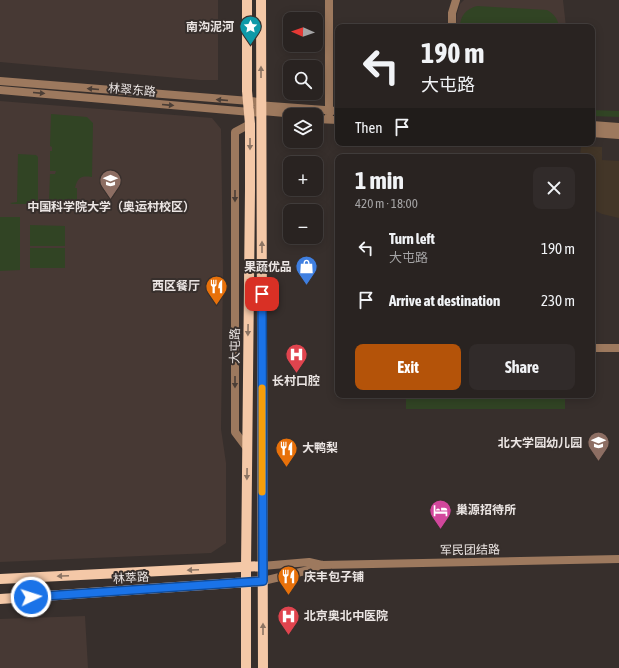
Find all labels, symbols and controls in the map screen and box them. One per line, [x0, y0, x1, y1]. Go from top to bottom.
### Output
north arrow [283, 12, 323, 52]
map controls [283, 12, 323, 244]
place icon: 南沟泥河 [237, 14, 263, 47]
place label: 南沟泥河 [186, 20, 234, 34]
text: 190 m [421, 37, 484, 69]
icon: left [355, 40, 407, 92]
button: search [283, 60, 323, 100]
one-way arrow [258, 65, 264, 78]
text: 大屯路 [421, 74, 475, 95]
street label: 林翠东路 [107, 81, 157, 99]
one-way arrow [87, 85, 99, 92]
one-way arrow [33, 90, 45, 97]
one-way arrow [216, 96, 228, 103]
one-way arrow [162, 101, 174, 108]
button: layers [283, 108, 323, 148]
icon: arrive [391, 116, 413, 138]
text: Then [355, 119, 383, 136]
one-way arrow [247, 138, 253, 151]
button: + [283, 156, 323, 196]
school or university icon: 中国科学院大学（奥运村校区） [98, 167, 124, 200]
text: 1 min [355, 167, 404, 194]
button: close [533, 167, 575, 209]
one-way arrow [232, 190, 238, 203]
text: 420 m · 18:00 [355, 196, 418, 211]
place label: 中国科学院大学（奥运村校区） [27, 200, 195, 214]
button: − [283, 204, 323, 244]
text: Turn left [389, 230, 435, 247]
icon: left [355, 237, 377, 259]
one-way arrow [259, 240, 265, 253]
text: 190 m [541, 240, 575, 257]
text: 大屯路 [389, 250, 428, 265]
shop icon: 果蔬优品 [294, 254, 320, 287]
place label: 果蔬优品 [244, 260, 292, 274]
restaurant icon: 西区餐厅 [203, 273, 229, 306]
pin [245, 277, 279, 311]
place label: 西区餐厅 [152, 279, 200, 293]
icon: arrive [251, 283, 273, 305]
icon: arrive [355, 289, 377, 311]
text: Arrive at destination [389, 292, 500, 309]
text: 230 m [541, 292, 575, 309]
one-way arrow [245, 324, 251, 337]
street label: 大屯路 [228, 328, 242, 364]
hospital icon: 长村口腔 [283, 341, 309, 374]
button: Exit [355, 344, 461, 390]
button: Share [469, 344, 575, 390]
place label: 长村口腔 [272, 374, 320, 388]
one-way arrow [232, 376, 238, 389]
school or university icon: 北大学园幼儿园 [585, 430, 611, 463]
restaurant icon: 大鸭梨 [273, 435, 299, 468]
place label: 北大学园幼儿园 [498, 436, 582, 450]
place label: 大鸭梨 [302, 441, 338, 455]
one-way arrow [244, 468, 250, 481]
hotel icon: 巢源招待所 [428, 497, 454, 530]
place label: 巢源招待所 [456, 503, 516, 517]
street label: 军民团结路 [440, 542, 500, 558]
restaurant icon: 庆丰包子铺 [275, 564, 301, 597]
one-way arrow [187, 567, 199, 574]
street label: 林萃路 [113, 570, 149, 586]
place label: 庆丰包子铺 [304, 570, 364, 584]
one-way arrow [57, 573, 69, 580]
position arrow [10, 576, 52, 618]
hospital icon: 北京奥北中医院 [276, 603, 302, 636]
place label: 北京奥北中医院 [304, 609, 388, 623]
one-way arrow [260, 622, 266, 635]

